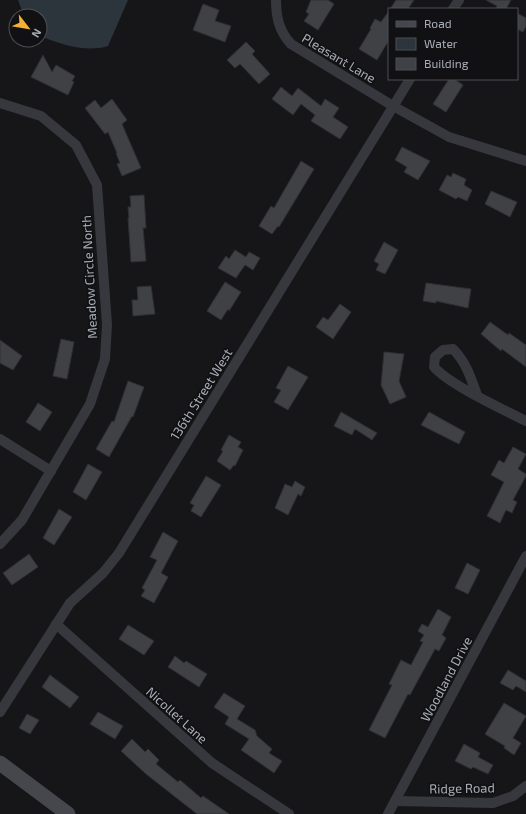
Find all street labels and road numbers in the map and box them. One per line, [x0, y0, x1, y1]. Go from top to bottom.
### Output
street label: Pleasant Lane [299, 30, 379, 86]
street label: Meadow Circle North [78, 215, 100, 339]
street label: 136th Street West [166, 345, 236, 443]
street label: Woodland Drive [417, 634, 475, 724]
street label: Nicollet Lane [143, 683, 211, 747]
street label: Ridge Road [429, 779, 495, 797]

